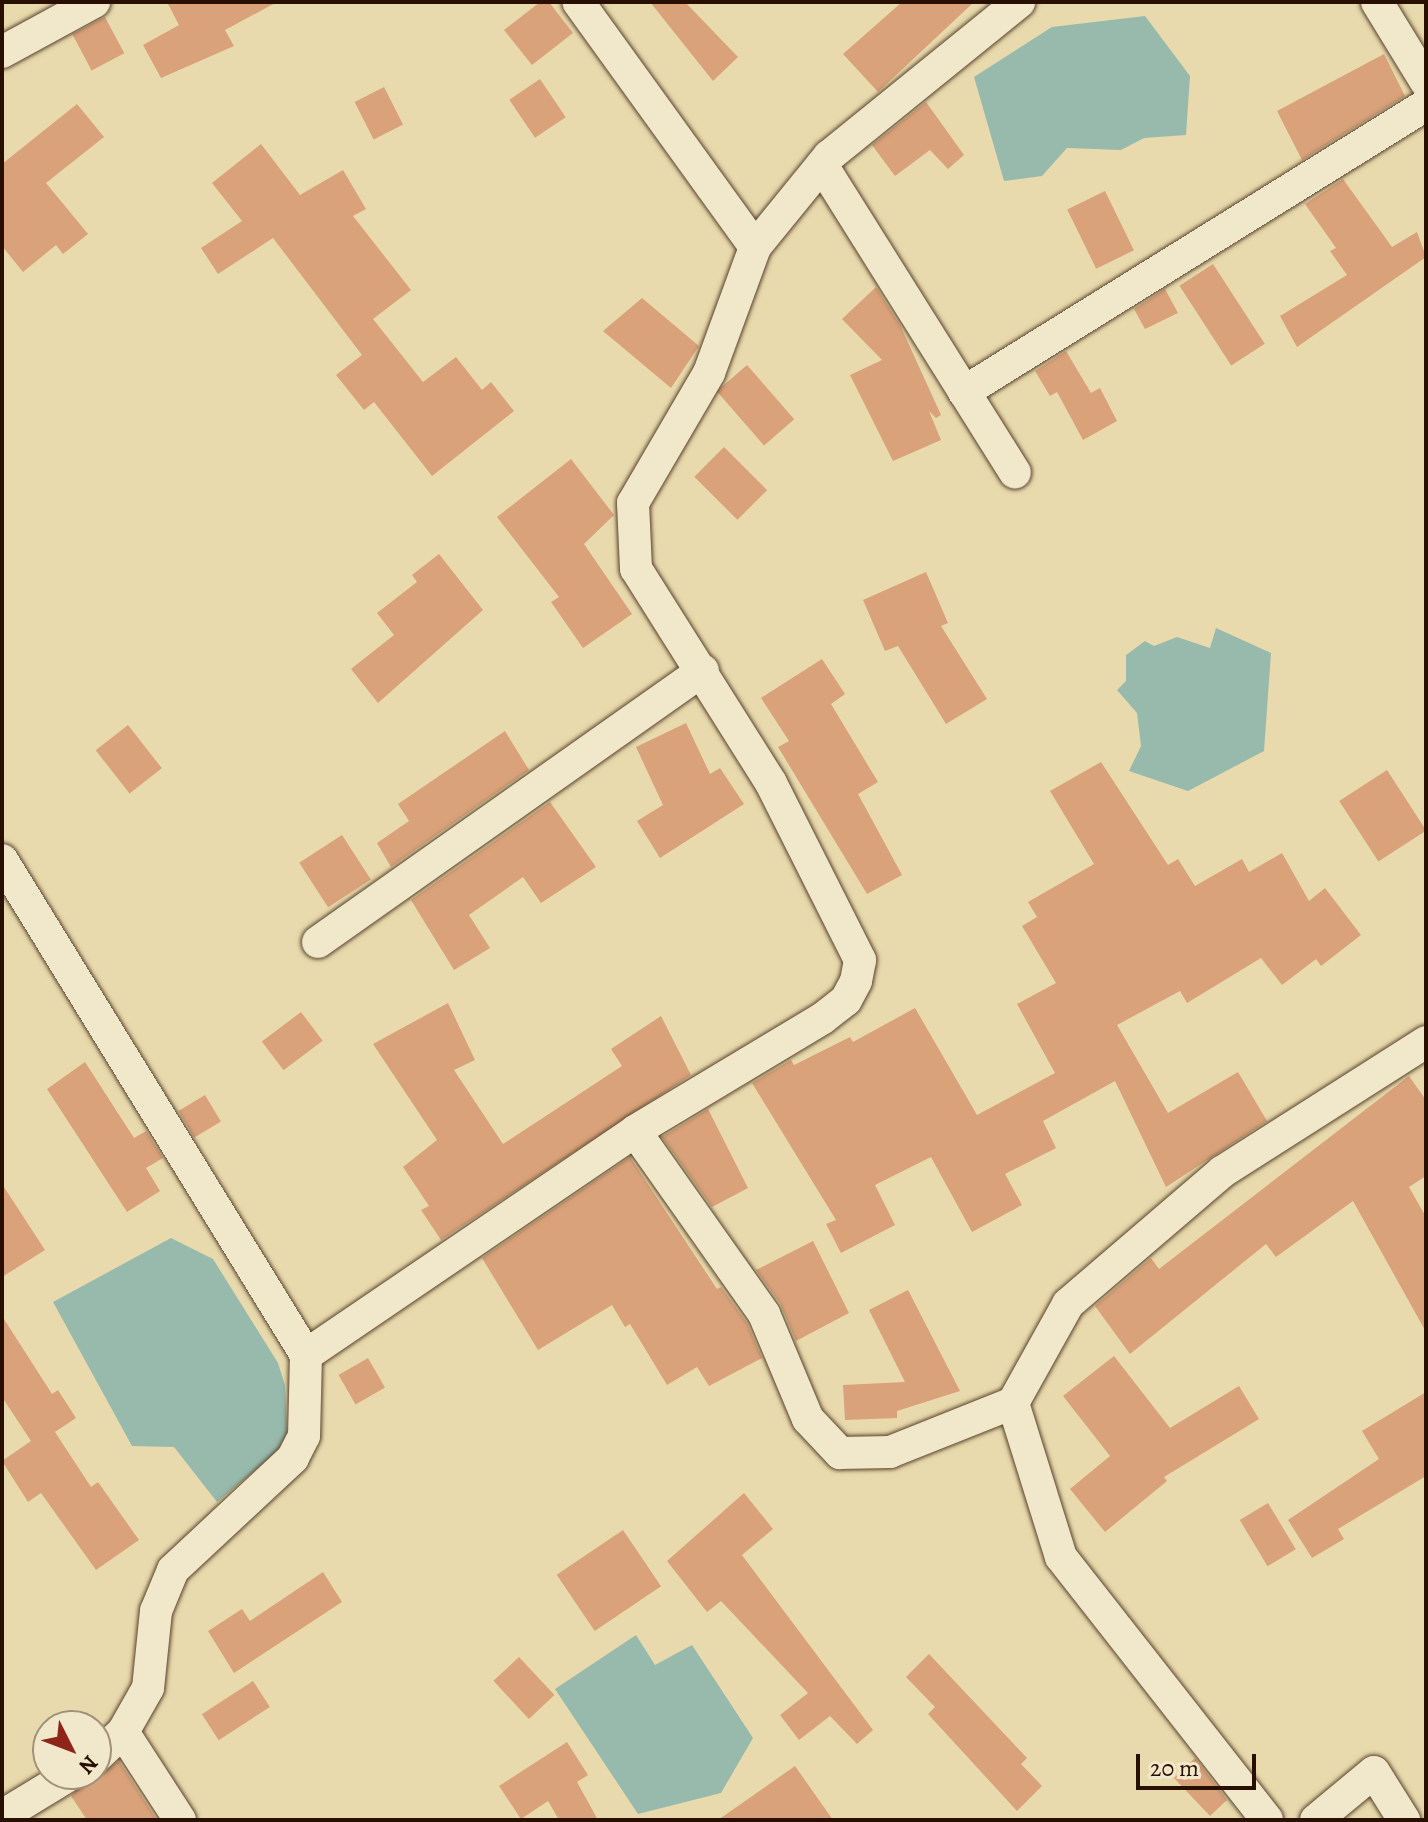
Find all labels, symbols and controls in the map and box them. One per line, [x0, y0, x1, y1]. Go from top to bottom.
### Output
north arrow [32, 1710, 112, 1790]
scale bar [1140, 1738, 1260, 1788]
text: N [72, 1749, 105, 1781]
text: 20 m [1150, 1752, 1199, 1784]

